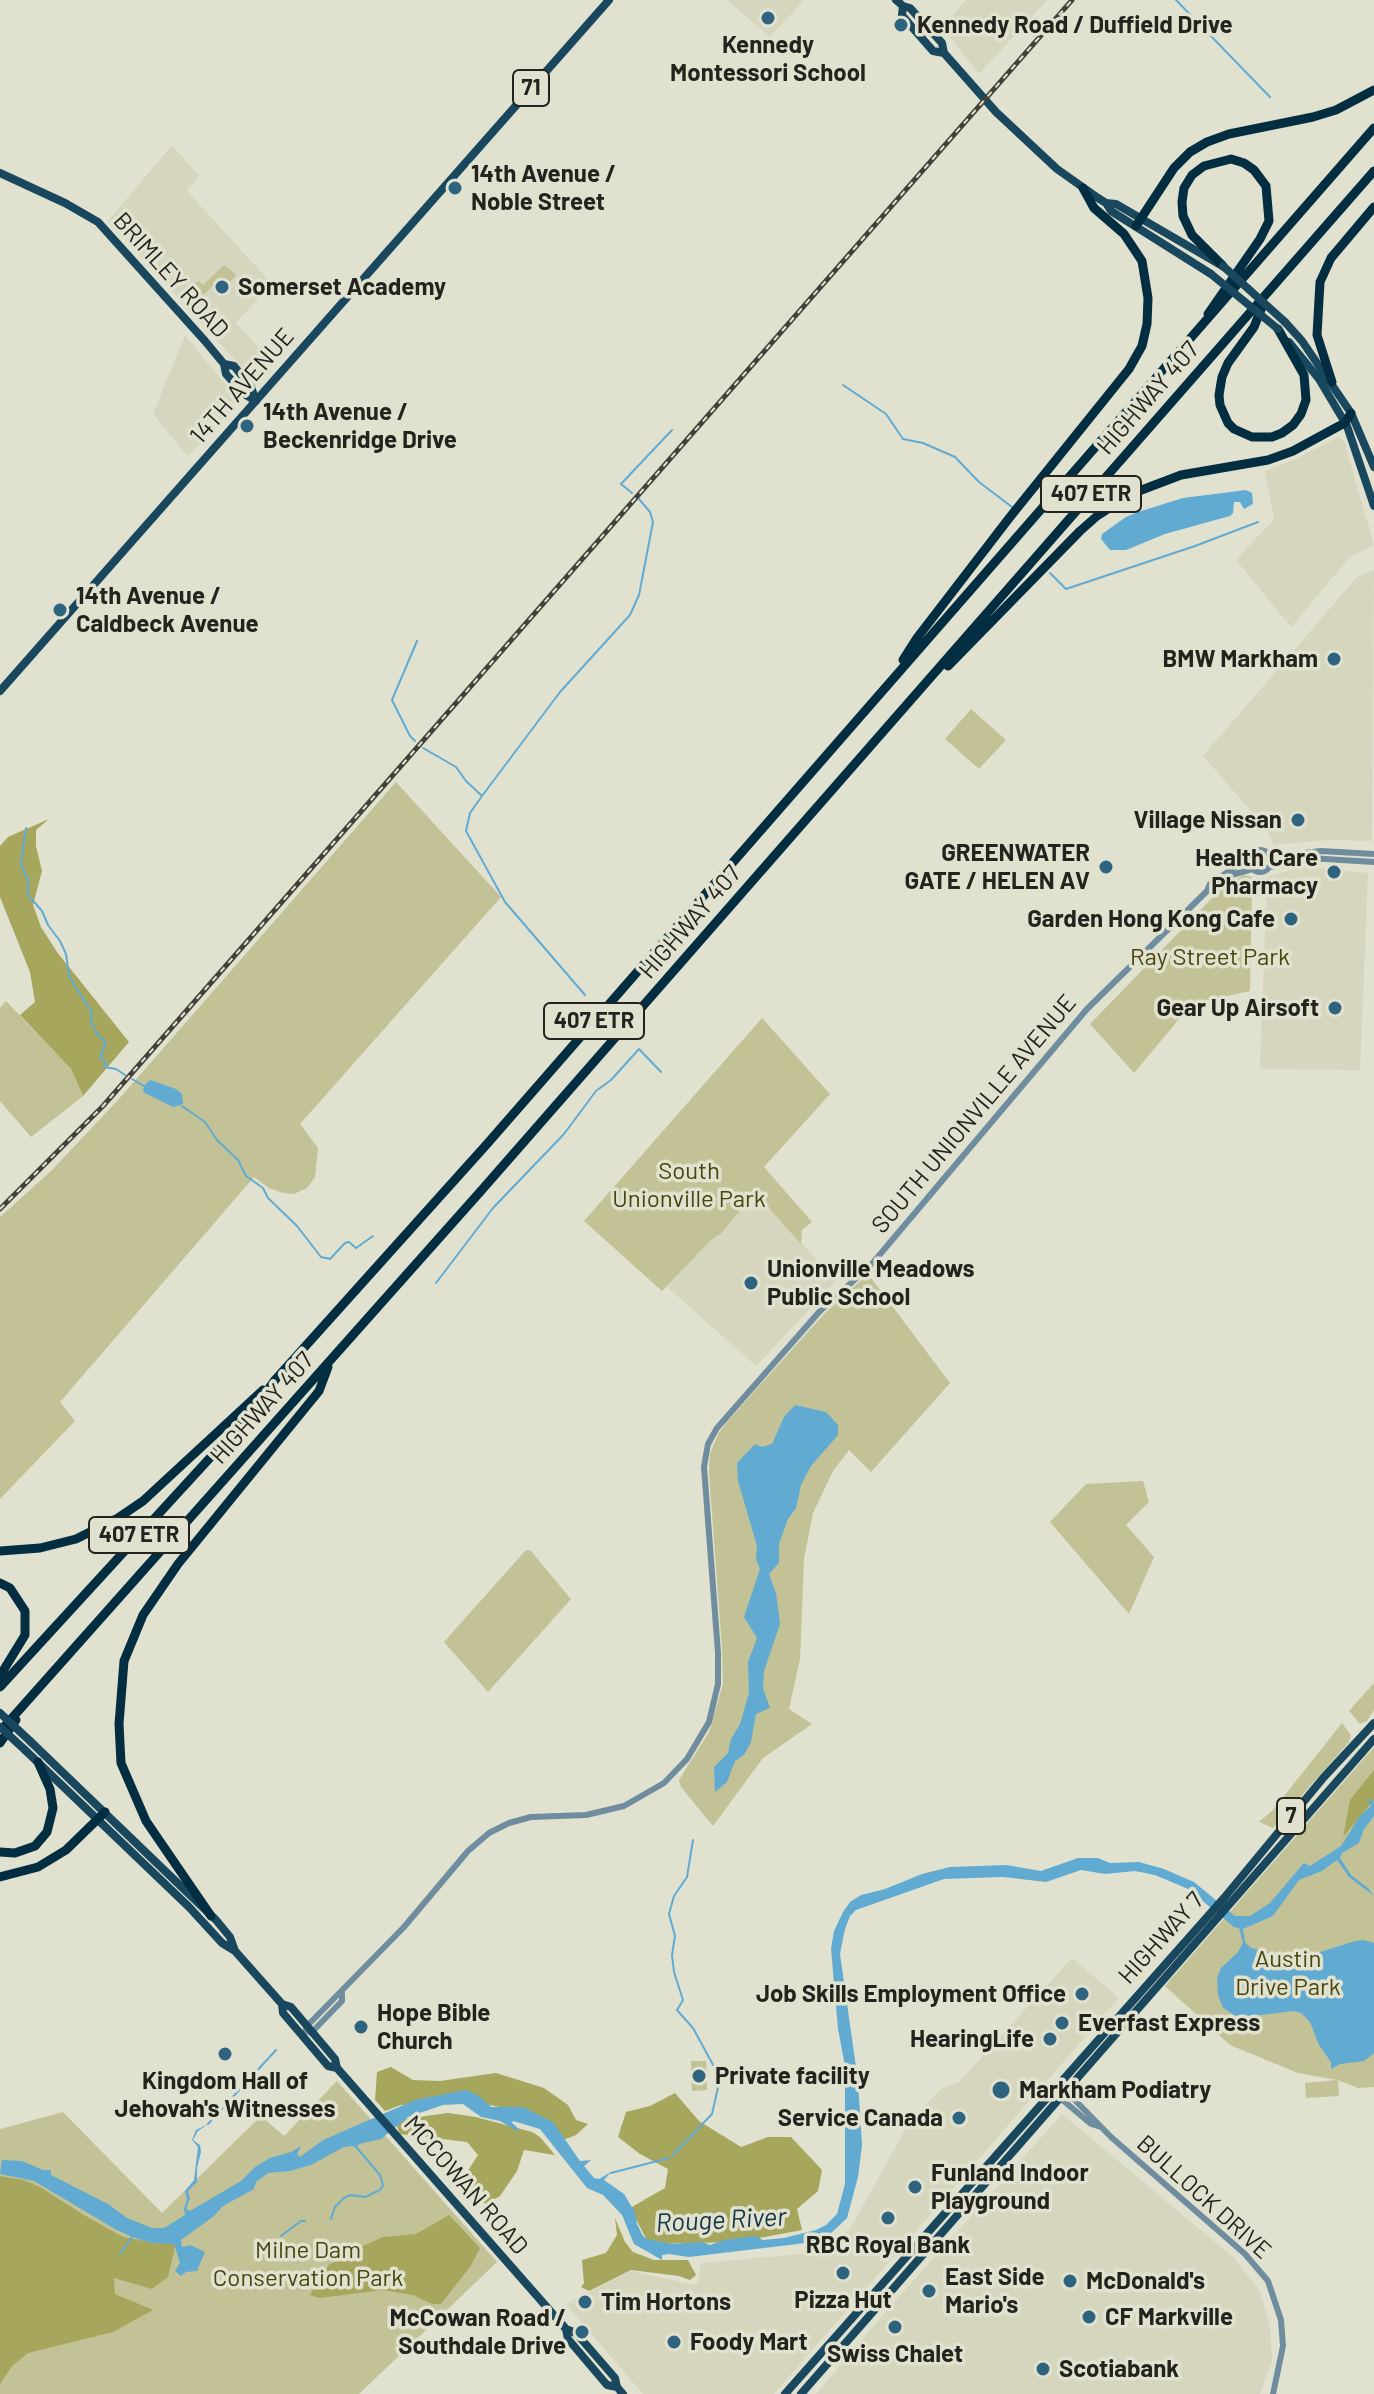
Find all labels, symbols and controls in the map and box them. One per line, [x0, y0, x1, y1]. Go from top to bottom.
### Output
marker: Kennedy Montessori School [759, 9, 777, 27]
place label: Kennedy Road / Duffield Drive [917, 11, 1233, 39]
marker: Kennedy Road / Duffield Drive [892, 16, 910, 34]
place label: Kennedy Montessori School [670, 31, 866, 87]
road number: 71 [513, 70, 549, 106]
place label: 14th Avenue / Noble Street [471, 160, 616, 216]
marker: 14th Avenue / Noble Street [446, 179, 464, 197]
street label: BRIMLEY ROAD [107, 206, 235, 344]
place label: Somerset Academy [238, 273, 446, 301]
marker: Somerset Academy [213, 278, 231, 296]
street label: 14TH AVENUE [184, 322, 300, 450]
street label: HIGHWAY 407 [1091, 336, 1205, 460]
place label: 14th Avenue / Beckenridge Drive [263, 398, 457, 454]
marker: 14th Avenue / Beckenridge Drive [238, 417, 256, 435]
road number: 407 ETR [1041, 476, 1141, 512]
place label: 14th Avenue / Caldbeck Avenue [76, 582, 259, 638]
marker: 14th Avenue / Caldbeck Avenue [51, 601, 69, 619]
place label: BMW Markham [1162, 645, 1318, 673]
marker: BMW Markham [1325, 650, 1343, 668]
place label: Village Nissan [1134, 806, 1282, 834]
marker: Village Nissan [1289, 811, 1307, 829]
place label: GREENWATER GATE / HELEN AV [904, 839, 1090, 895]
place label: Health Care Pharmacy [1195, 844, 1318, 900]
marker: GREENWATER GATE / HELEN AV [1097, 858, 1115, 876]
street label: HIGHWAY 407 [633, 860, 747, 984]
marker: Health Care Pharmacy [1325, 863, 1343, 881]
place label: Garden Hong Kong Cafe [1027, 905, 1275, 933]
marker: Garden Hong Kong Cafe [1282, 910, 1300, 928]
park label: Ray Street Park [1130, 943, 1290, 971]
street label: SOUTH UNIONVILLE AVENUE [866, 989, 1082, 1239]
place label: Gear Up Airsoft [1156, 994, 1319, 1022]
marker: Gear Up Airsoft [1326, 999, 1344, 1017]
road number: 407 ETR [544, 1003, 644, 1039]
park label: South Unionville Park [612, 1157, 766, 1213]
place label: Unionville Meadows Public School [767, 1255, 975, 1311]
marker: Unionville Meadows Public School [742, 1274, 760, 1292]
street label: HIGHWAY 407 [204, 1346, 320, 1470]
road number: 407 ETR [89, 1517, 189, 1553]
road number: 7 [1277, 1798, 1305, 1834]
street label: HIGHWAY 7 [1112, 1886, 1210, 1990]
park label: Austin Drive Park [1235, 1945, 1341, 2001]
place label: Job Skills Employment Office [756, 1980, 1066, 2008]
marker: Job Skills Employment Office [1073, 1985, 1091, 2003]
place label: Hope Bible Church [377, 1999, 490, 2055]
place label: Everfast Express [1078, 2009, 1260, 2037]
marker: Everfast Express [1053, 2014, 1071, 2032]
marker: Hope Bible Church [352, 2018, 370, 2036]
place label: HearingLife [910, 2025, 1034, 2053]
marker: HearingLife [1041, 2030, 1059, 2048]
marker: Kingdom Hall of Jehovah's Witnesses [216, 2045, 234, 2063]
place label: Private facility [715, 2062, 870, 2090]
place label: Kingdom Hall of Jehovah's Witnesses [115, 2067, 335, 2123]
marker: Private facility [690, 2067, 708, 2085]
place label: Markham Podiatry [1019, 2076, 1211, 2104]
marker: Markham Podiatry [990, 2079, 1012, 2101]
place label: Service Canada [778, 2104, 943, 2132]
marker: Service Canada [950, 2109, 968, 2127]
street label: MCCOWAN ROAD [398, 2110, 534, 2260]
street label: BULLOCK DRIVE [1131, 2129, 1277, 2265]
place label: Funland Indoor Playground [931, 2159, 1089, 2215]
marker: Funland Indoor Playground [906, 2178, 924, 2196]
water label: Rouge River [655, 2201, 787, 2239]
marker: RBC Royal Bank [879, 2209, 897, 2227]
place label: RBC Royal Bank [806, 2231, 970, 2259]
park label: Milne Dam Conservation Park [213, 2236, 403, 2292]
place label: East Side Mario's [945, 2263, 1045, 2319]
marker: Pizza Hut [834, 2264, 852, 2282]
place label: McDonald's [1086, 2267, 1205, 2295]
marker: McDonald's [1061, 2272, 1079, 2290]
marker: East Side Mario's [920, 2282, 938, 2300]
place label: Pizza Hut [794, 2286, 892, 2314]
place label: Tim Hortons [601, 2288, 731, 2316]
marker: Tim Hortons [576, 2293, 594, 2311]
place label: CF Markville [1105, 2303, 1233, 2331]
place label: McCowan Road / Southdale Drive [390, 2304, 566, 2360]
marker: CF Markville [1080, 2308, 1098, 2326]
marker: Swiss Chalet [886, 2318, 904, 2336]
marker: McCowan Road / Southdale Drive [573, 2323, 591, 2341]
place label: Foody Mart [690, 2328, 808, 2356]
marker: Foody Mart [665, 2333, 683, 2351]
place label: Swiss Chalet [827, 2340, 963, 2368]
place label: Scotiabank [1059, 2355, 1179, 2383]
marker: Scotiabank [1034, 2360, 1052, 2378]

